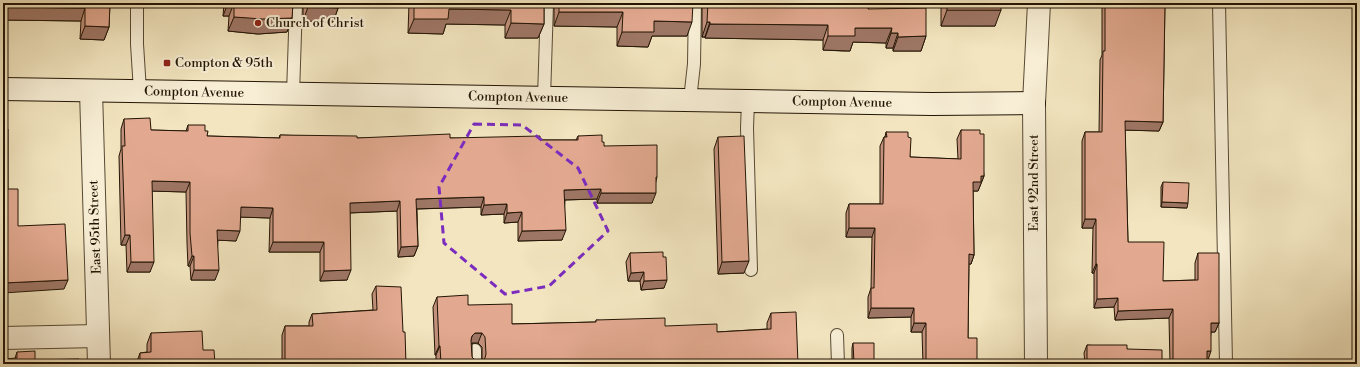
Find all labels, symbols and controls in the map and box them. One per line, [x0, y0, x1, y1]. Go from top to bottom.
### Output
place label: Church of Christ [266, 15, 365, 31]
marker: Church of Christ [253, 18, 263, 28]
place label: Compton & 95th [175, 55, 273, 71]
marker: Compton & 95th [162, 58, 172, 68]
street label: Compton Avenue [144, 83, 245, 101]
street label: Compton Avenue [468, 88, 569, 106]
street label: Compton Avenue [792, 93, 893, 111]
street label: East 92nd Street [1026, 134, 1042, 232]
street label: East 95th Street [85, 179, 105, 274]

